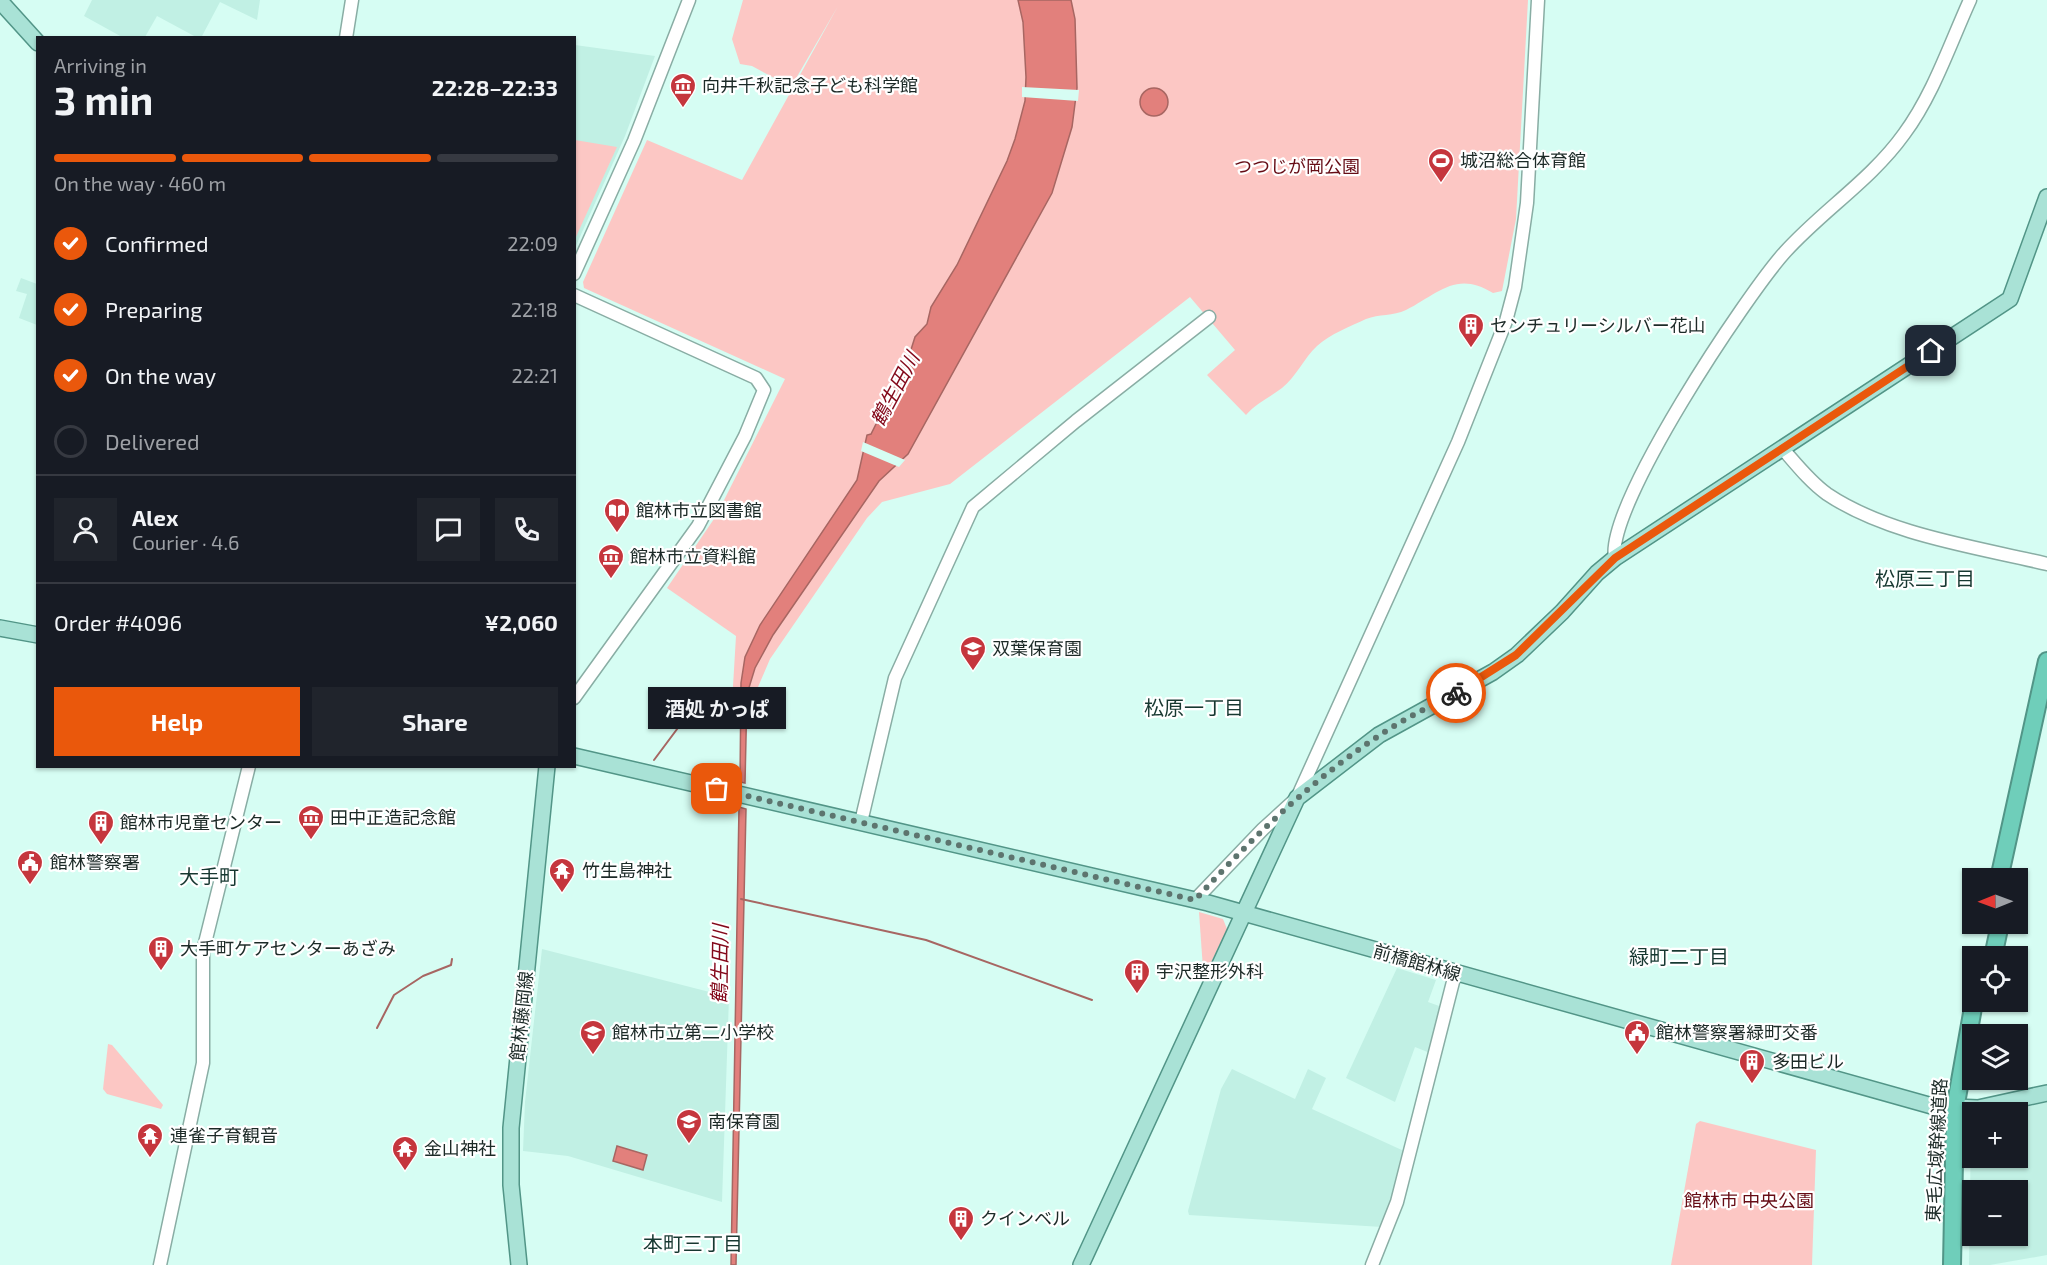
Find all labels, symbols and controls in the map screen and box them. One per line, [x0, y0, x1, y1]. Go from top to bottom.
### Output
text: Arriving in [54, 53, 147, 77]
museum icon: 向井千秋記念子ども科学館 [668, 71, 698, 109]
text: 22:28–22:33 [432, 74, 558, 100]
place label: 向井千秋記念子ども科学館 [702, 74, 918, 96]
text: 3 min [54, 76, 153, 123]
sports icon: 城沼総合体育館 [1426, 146, 1456, 184]
place label: 城沼総合体育館 [1460, 149, 1586, 171]
park label: つつじが岡公園 [1234, 155, 1360, 177]
text: On the way · 460 m [54, 171, 226, 195]
icon: check [54, 227, 87, 260]
text: Confirmed [105, 230, 209, 256]
text: 22:09 [507, 231, 558, 255]
icon: check [54, 293, 87, 326]
text: Preparing [105, 296, 203, 322]
text: 22:18 [511, 297, 558, 321]
building icon: センチュリーシルバー花山 [1456, 311, 1486, 349]
place label: センチュリーシルバー花山 [1490, 314, 1706, 336]
pin [1905, 325, 1956, 376]
icon: home [1914, 334, 1947, 367]
water label: 鶴生田川 [865, 346, 924, 429]
icon: check [54, 359, 87, 392]
text: On the way [105, 362, 216, 388]
text: 22:21 [512, 363, 558, 387]
text: Delivered [105, 428, 200, 454]
library icon: 館林市立図書館 [602, 496, 632, 534]
button: person [54, 498, 117, 561]
button: chat [417, 498, 480, 561]
button: phone [495, 498, 558, 561]
place label: 館林市立図書館 [636, 499, 762, 521]
text: Alex [132, 504, 178, 530]
text: Courier · 4.6 [132, 530, 239, 554]
museum icon: 館林市立資料館 [596, 542, 626, 580]
place label: 館林市立資料館 [630, 545, 756, 567]
district label: 松原三丁目 [1875, 566, 1975, 590]
text: Order #4096 [54, 609, 182, 635]
text: ¥2,060 [485, 609, 558, 635]
school or university icon: 双葉保育園 [958, 634, 988, 672]
place label: 双葉保育園 [992, 637, 1082, 659]
courier [1426, 663, 1486, 723]
icon: bike [1440, 677, 1473, 710]
button: Help [54, 687, 300, 756]
button: Share [312, 687, 558, 756]
callout: 酒処 かっぱ [648, 687, 786, 729]
district label: 松原一丁目 [1144, 695, 1244, 719]
text: 酒処 かっぱ [665, 696, 769, 720]
pin [691, 763, 742, 814]
icon: bag [700, 772, 733, 805]
museum icon: 田中正造記念館 [296, 803, 326, 841]
place label: 田中正造記念館 [330, 806, 456, 828]
building icon: 館林市児童センター [86, 808, 116, 846]
place label: 館林市児童センター [120, 811, 282, 833]
public building icon: 館林警察署 [15, 848, 45, 886]
place label: 館林警察署 [50, 851, 140, 873]
temple icon: 竹生島神社 [547, 856, 577, 894]
place label: 竹生島神社 [582, 859, 672, 881]
district label: 大手町 [179, 864, 239, 888]
north arrow [1962, 868, 2028, 934]
map controls [1962, 868, 2028, 1246]
water label: 鶴生田川 [706, 922, 732, 1004]
building icon: 大手町ケアセンターあざみ [146, 934, 176, 972]
place label: 大手町ケアセンターあざみ [180, 937, 396, 959]
street label: 前橋館林線 [1371, 939, 1464, 985]
district label: 緑町二丁目 [1629, 944, 1729, 968]
button: locate [1962, 946, 2028, 1012]
building icon: 宇沢整形外科 [1122, 957, 1152, 995]
place label: 宇沢整形外科 [1156, 960, 1264, 982]
street label: 館林藤岡線 [505, 970, 537, 1062]
school or university icon: 館林市立第二小学校 [578, 1018, 608, 1056]
public building icon: 館林警察署緑町交番 [1622, 1018, 1652, 1056]
place label: 館林市立第二小学校 [612, 1021, 774, 1043]
place label: 館林警察署緑町交番 [1656, 1021, 1818, 1043]
button: layers [1962, 1024, 2028, 1090]
building icon: 多田ビル [1737, 1047, 1767, 1085]
place label: 多田ビル [1772, 1050, 1844, 1072]
street label: 東毛広域幹線道路 [1921, 1077, 1951, 1222]
button: + [1962, 1102, 2028, 1168]
school or university icon: 南保育園 [674, 1107, 704, 1145]
place label: 南保育園 [708, 1110, 780, 1132]
temple icon: 連雀子育観音 [135, 1121, 165, 1159]
place label: 連雀子育観音 [170, 1124, 278, 1146]
temple icon: 金山神社 [390, 1134, 420, 1172]
place label: 金山神社 [424, 1137, 496, 1159]
button: − [1962, 1180, 2028, 1246]
park label: 館林市 中央公園 [1684, 1189, 1814, 1211]
building icon: クインベル [946, 1204, 976, 1242]
place label: クインベル [980, 1207, 1070, 1229]
district label: 本町三丁目 [643, 1231, 743, 1255]

